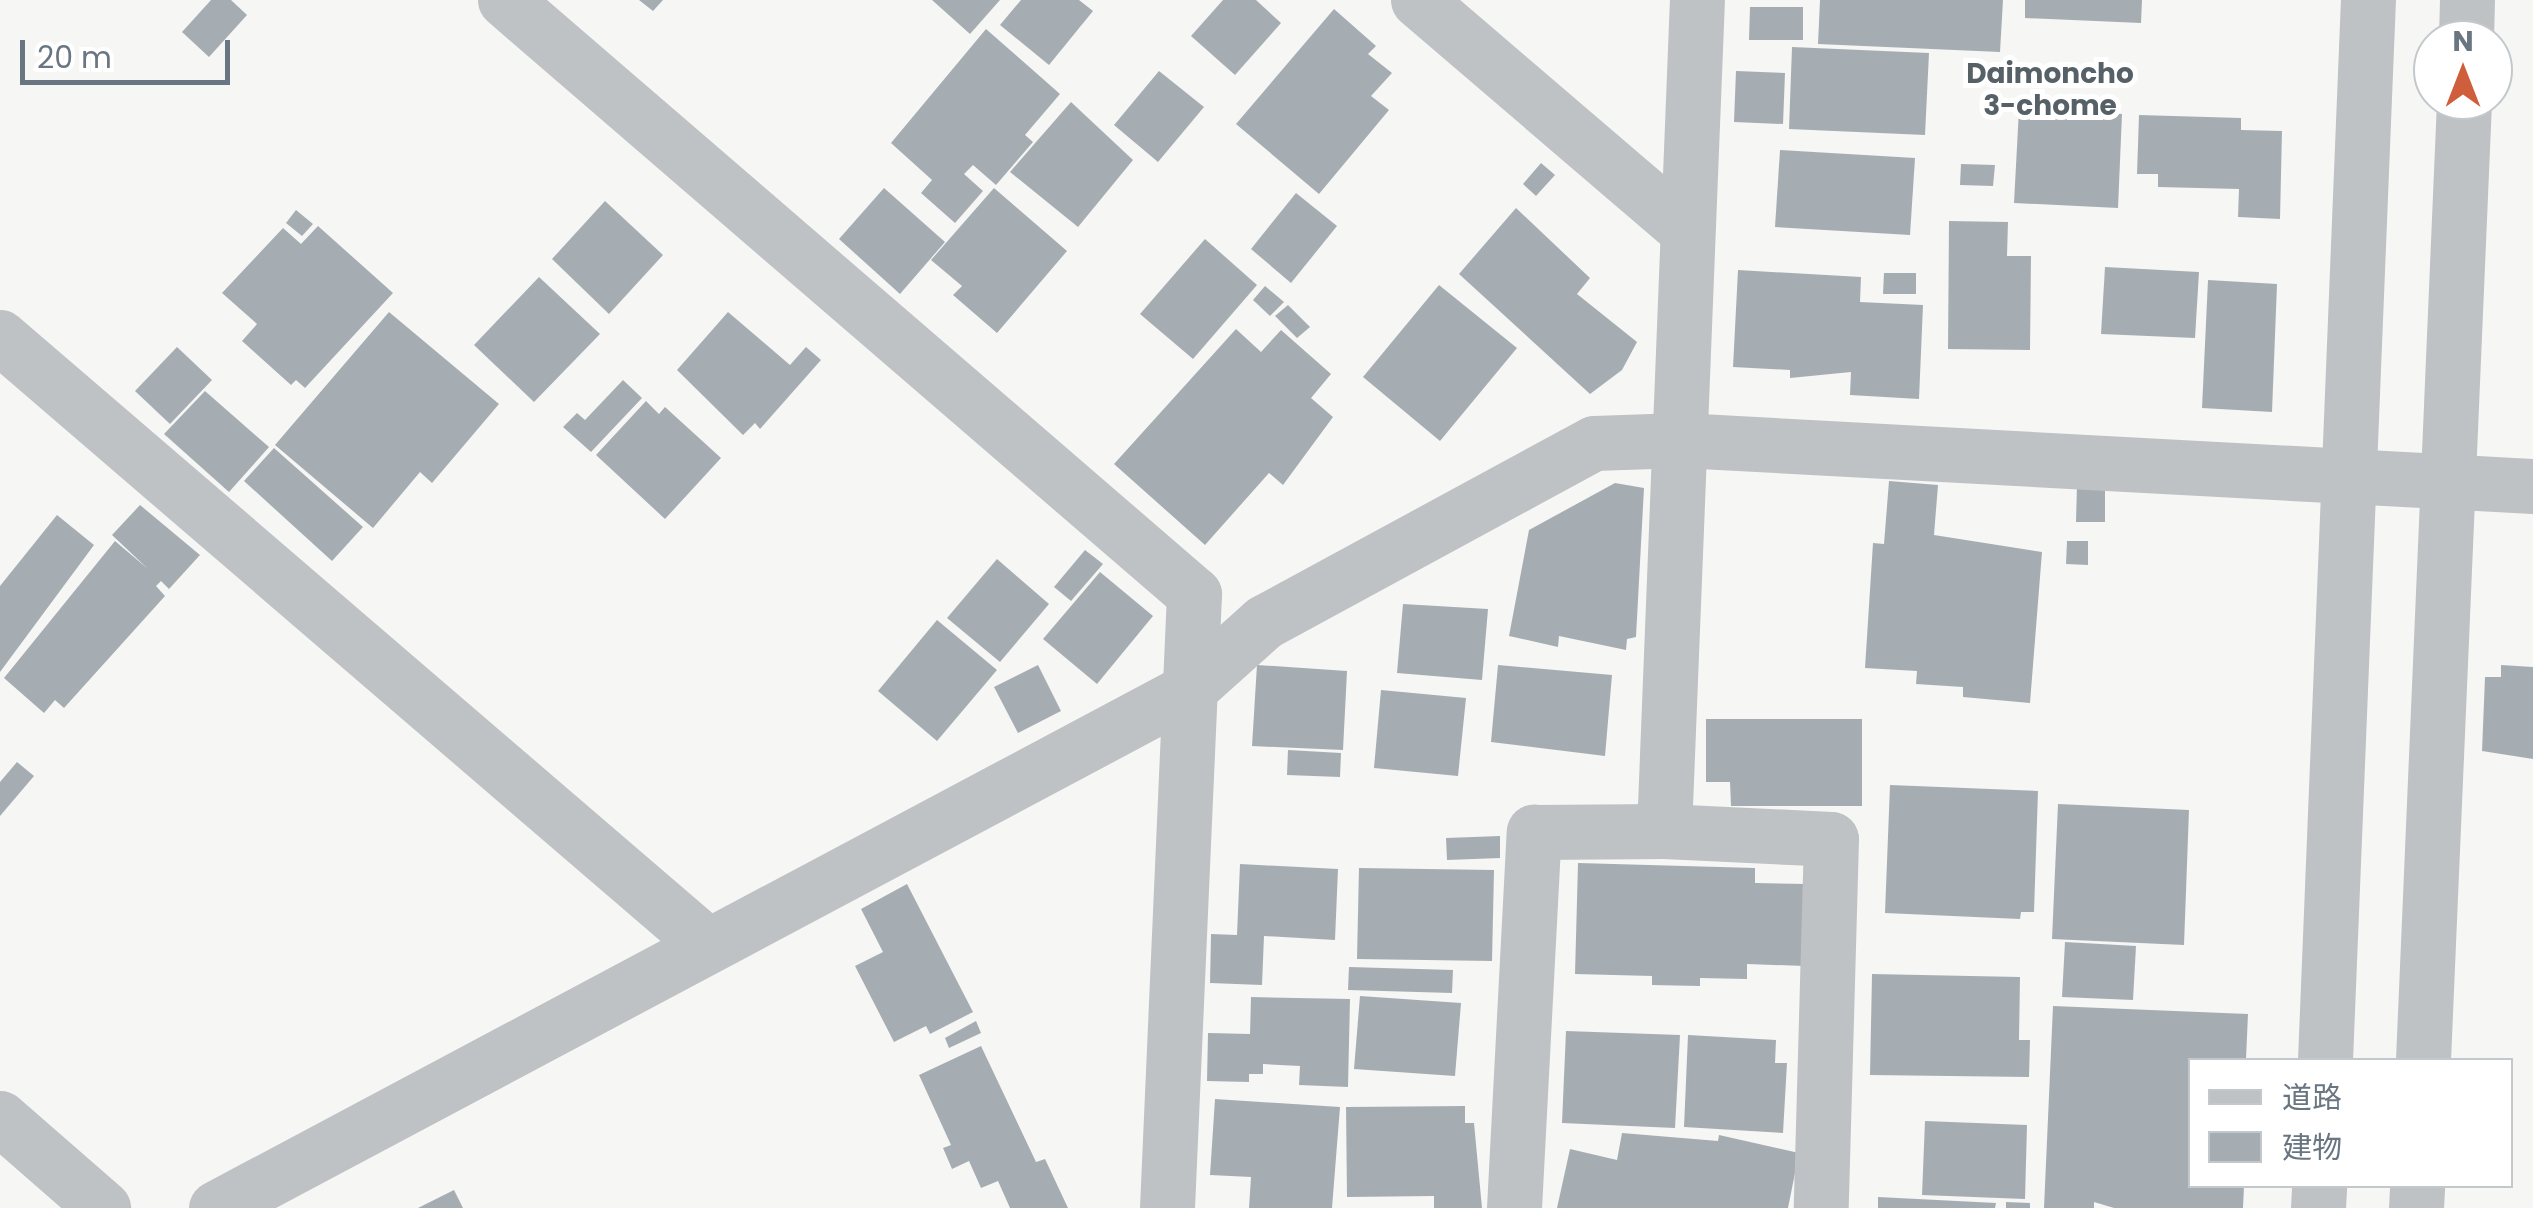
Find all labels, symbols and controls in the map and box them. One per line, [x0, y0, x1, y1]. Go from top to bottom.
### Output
scale bar [25, 20, 235, 82]
north arrow [2413, 20, 2513, 120]
text: N [2452, 22, 2474, 61]
text: 20 m [37, 36, 112, 79]
district label: Daimoncho 3-chome [1966, 57, 2134, 123]
legend [2188, 1058, 2513, 1188]
text: 道路 [2282, 1076, 2342, 1119]
text: 建物 [2282, 1126, 2342, 1169]

